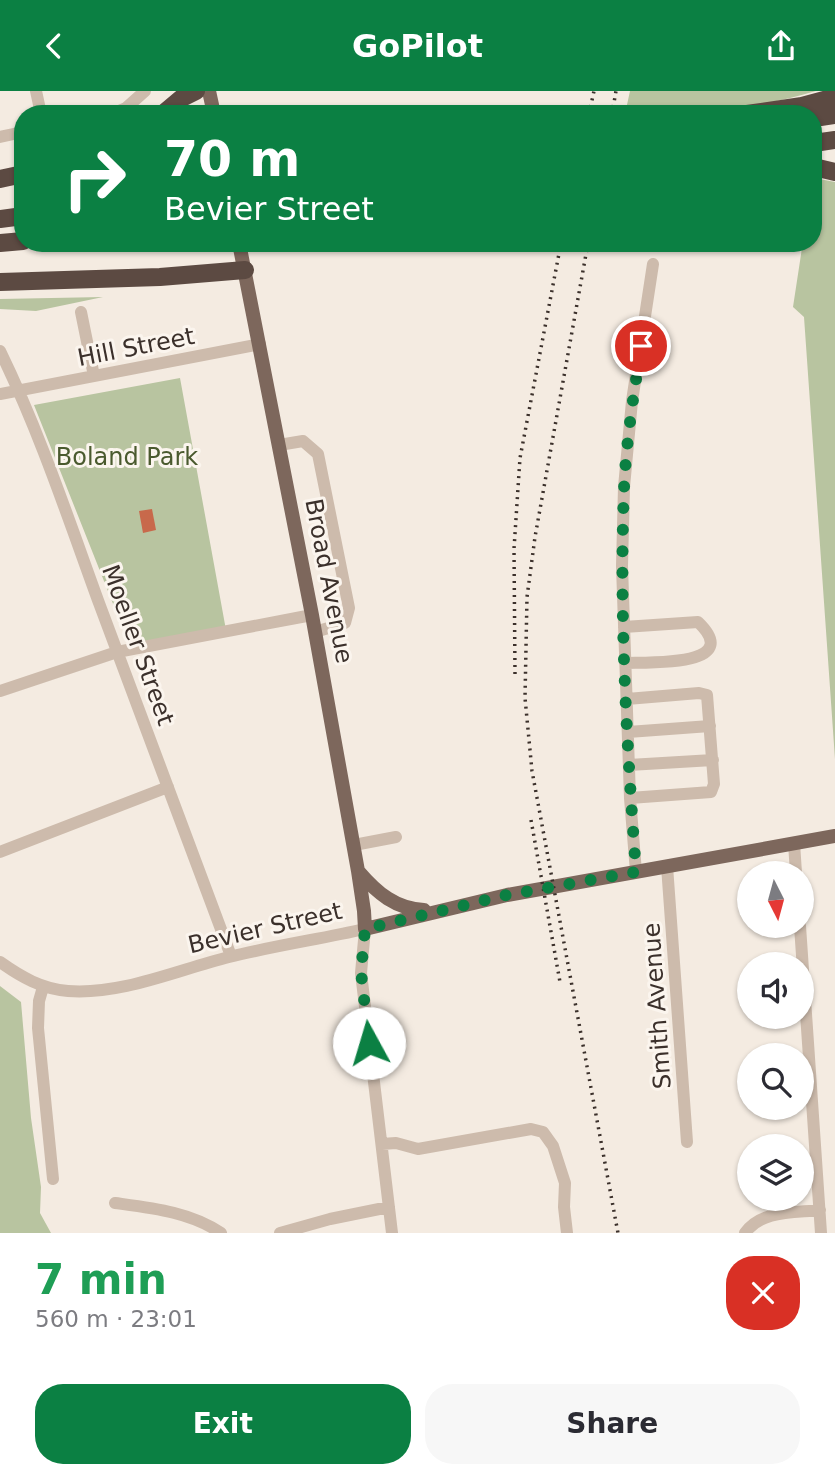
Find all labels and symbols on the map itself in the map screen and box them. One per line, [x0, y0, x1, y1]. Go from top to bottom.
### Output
pin [611, 316, 671, 376]
street label: Hill Street [75, 322, 197, 372]
park label: Boland Park [56, 443, 198, 471]
street label: Broad Avenue [299, 496, 359, 666]
street label: Moeller Street [96, 561, 180, 729]
north arrow [737, 861, 814, 938]
street label: Bevier Street [185, 897, 345, 959]
street label: Smith Avenue [637, 922, 677, 1090]
position arrow [332, 1006, 406, 1080]

